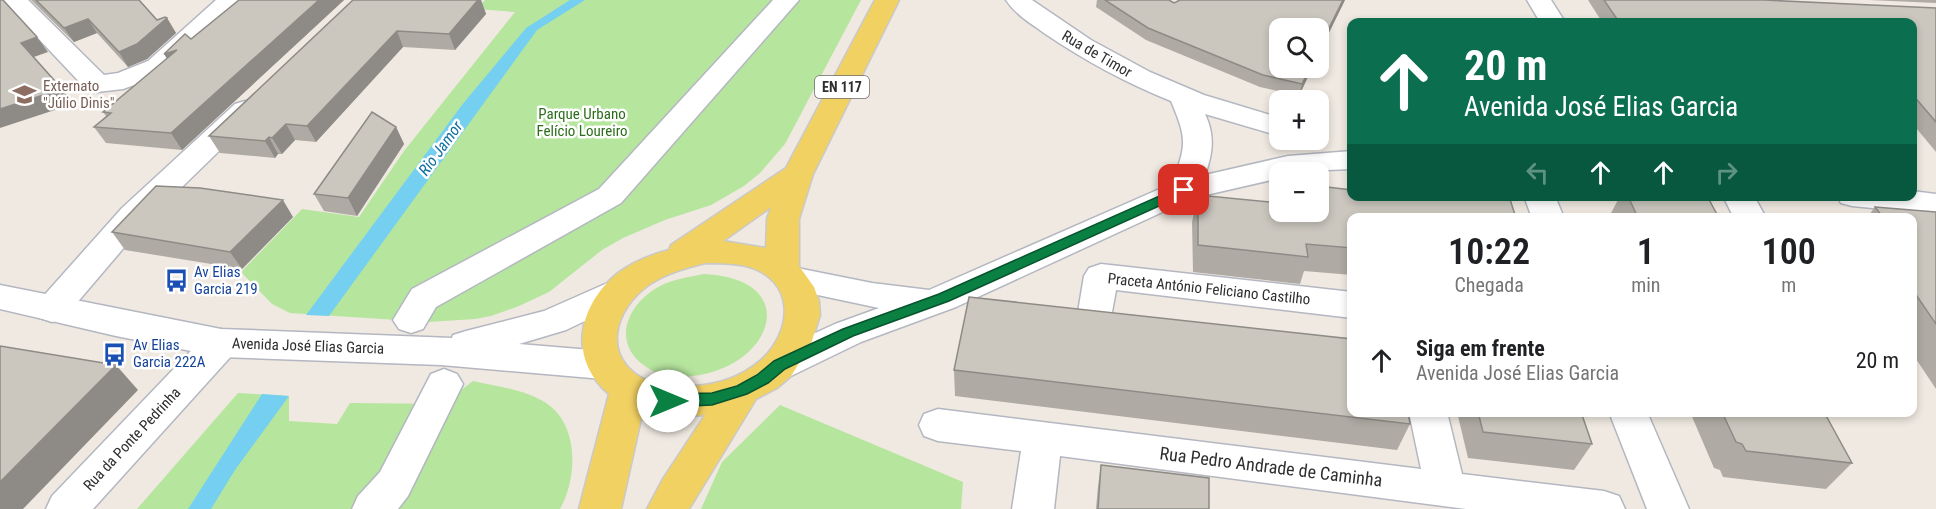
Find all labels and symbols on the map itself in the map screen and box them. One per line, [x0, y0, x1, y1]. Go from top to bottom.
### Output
street label: Rua de Timor [1059, 27, 1136, 82]
road number: EN 117 [815, 76, 869, 98]
place label: Externato "Júlio Dinis" [43, 77, 115, 112]
school or university icon: Externato "Júlio Dinis" [12, 82, 38, 108]
park label: Parque Urbano Felício Loureiro [536, 105, 628, 140]
water label: Rio Jamor [414, 116, 467, 179]
pin [1158, 164, 1209, 215]
place label: Av Elias Garcia 219 [194, 263, 258, 298]
bus stop icon: Av Elias Garcia 219 [163, 268, 189, 294]
street label: Praceta António Feliciano Castilho [1107, 269, 1311, 309]
street label: Avenida José Elias Garcia [232, 334, 384, 358]
place label: Av Elias Garcia 222A [133, 336, 206, 371]
bus stop icon: Av Elias Garcia 222A [102, 341, 128, 367]
position arrow [636, 369, 700, 433]
street label: Rua da Ponte Pedrinha [80, 384, 184, 494]
street label: Rua Pedro Andrade de Caminha [1159, 442, 1384, 491]

